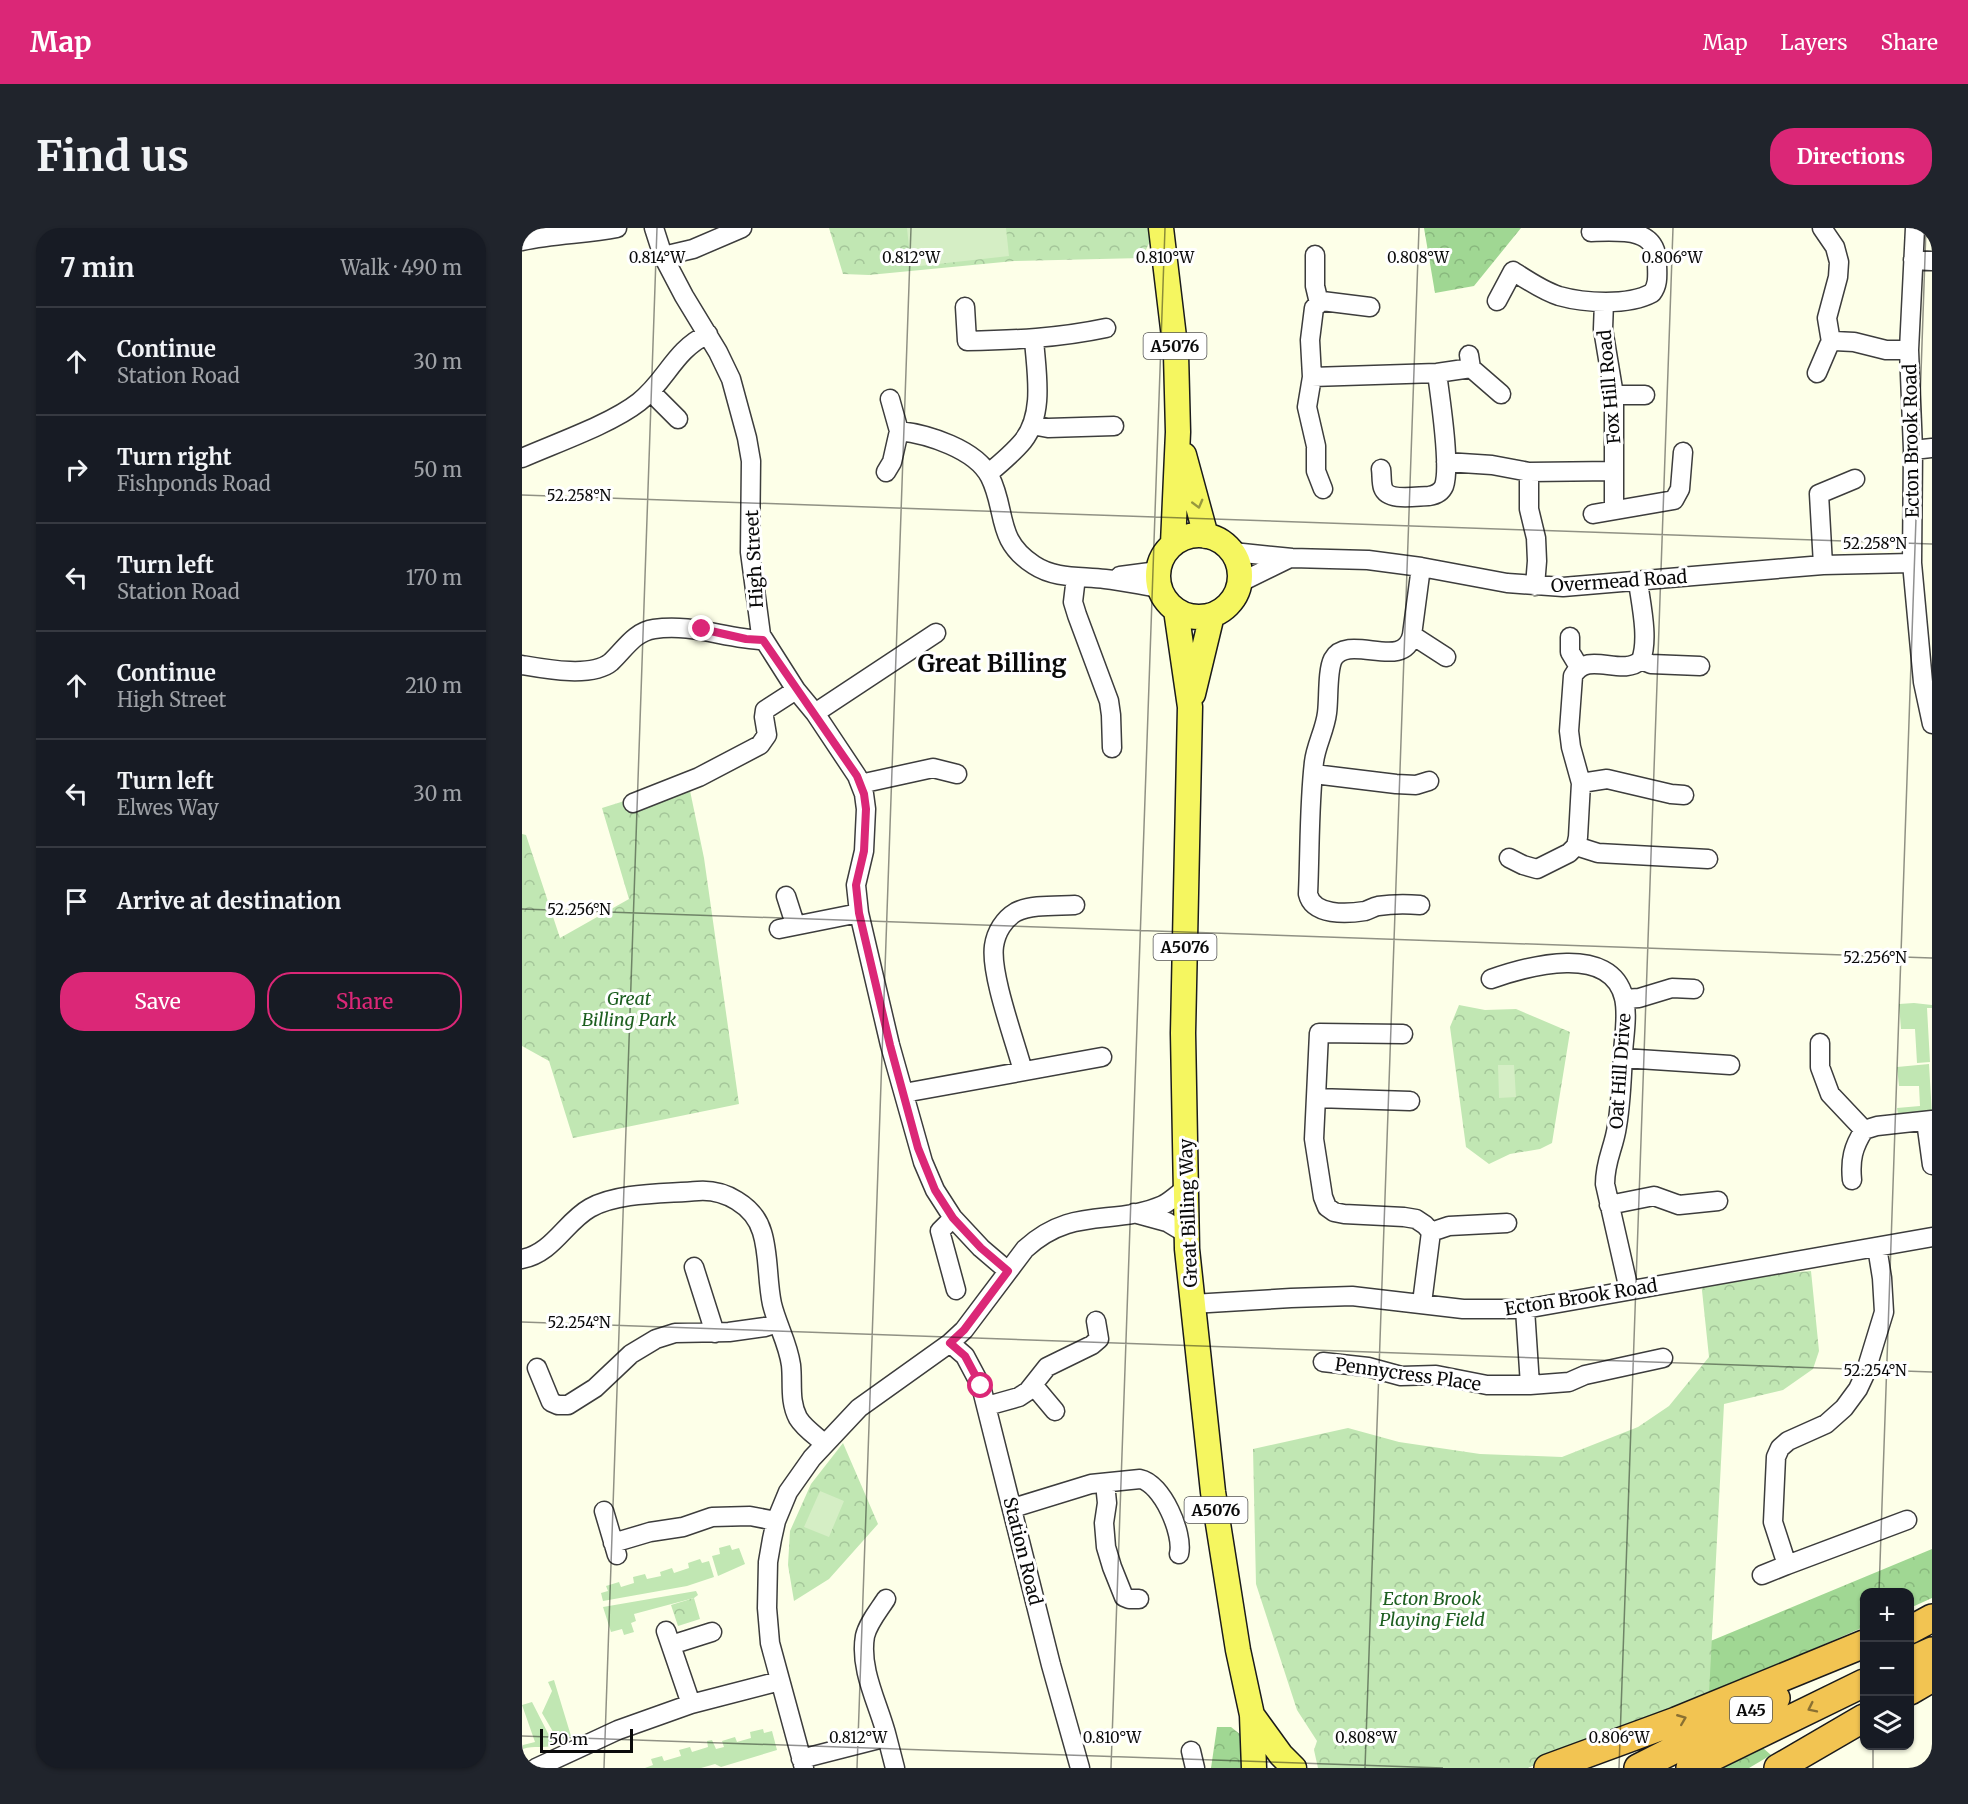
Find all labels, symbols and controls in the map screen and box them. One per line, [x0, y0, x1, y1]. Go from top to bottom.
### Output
text: Map [30, 24, 92, 60]
text: Map [1703, 29, 1748, 56]
text: Layers [1781, 29, 1848, 56]
text: Share [1881, 29, 1938, 56]
button: Directions [1770, 128, 1932, 185]
text: Find us [36, 130, 189, 182]
text: 0.814°W [629, 248, 686, 267]
text: 0.812°W [882, 248, 941, 267]
text: 0.810°W [1136, 248, 1195, 267]
text: 0.808°W [1387, 248, 1450, 267]
text: 0.806°W [1641, 248, 1704, 267]
text: 7 min [60, 251, 134, 284]
text: Walk · 490 m [341, 255, 462, 280]
street label: Fox Hill Road [1593, 329, 1625, 445]
road number: A5076 [1144, 333, 1206, 359]
text: Continue [117, 335, 216, 363]
icon: ahead [60, 345, 93, 378]
text: 30 m [413, 349, 462, 374]
text: Station Road [117, 363, 240, 388]
street label: Ecton Brook Road [1898, 364, 1924, 518]
text: Turn right [117, 443, 231, 471]
icon: right [60, 453, 93, 486]
text: 50 m [413, 457, 462, 482]
text: Fishponds Road [117, 471, 271, 496]
text: 52.258°N [547, 486, 612, 505]
one-way arrow [1190, 499, 1203, 509]
street label: High Street [740, 509, 768, 609]
text: 52.258°N [1843, 534, 1908, 553]
text: Turn left [117, 551, 214, 579]
icon: left [60, 561, 93, 594]
text: 170 m [406, 565, 462, 590]
street label: Overmead Road [1550, 565, 1688, 597]
text: Station Road [117, 579, 240, 604]
route end [688, 615, 714, 641]
district label: Great Billing [917, 648, 1067, 679]
text: Continue [117, 659, 216, 687]
icon: ahead [60, 669, 93, 702]
text: 210 m [405, 673, 462, 698]
text: High Street [117, 687, 226, 712]
text: Turn left [117, 767, 214, 795]
icon: left [60, 777, 93, 810]
text: 30 m [413, 781, 462, 806]
text: Elwes Way [117, 795, 219, 820]
icon: arrive [60, 885, 93, 918]
text: Arrive at destination [117, 887, 341, 915]
text: 52.256°N [547, 900, 611, 919]
road number: A5076 [1154, 934, 1216, 960]
text: 52.256°N [1843, 948, 1907, 967]
button: Save [60, 972, 255, 1031]
button: Share [267, 972, 462, 1031]
park label: Great Billing Park [582, 987, 677, 1031]
street label: Oat Hill Drive [1604, 1012, 1636, 1130]
street label: Great Billing Way [1174, 1138, 1202, 1288]
street label: Ecton Brook Road [1503, 1274, 1659, 1320]
text: 52.254°N [547, 1313, 611, 1332]
street label: Pennycress Place [1333, 1352, 1483, 1396]
text: 52.254°N [1843, 1361, 1907, 1380]
route start [967, 1372, 993, 1398]
street label: Station Road [998, 1495, 1048, 1608]
road number: A5076 [1184, 1497, 1248, 1523]
park label: Ecton Brook Playing Field [1379, 1587, 1485, 1631]
map controls [1860, 1588, 1914, 1750]
button: + [1860, 1588, 1914, 1642]
button: − [1860, 1642, 1914, 1696]
button: layers [1860, 1696, 1914, 1750]
road number: A45 [1730, 1697, 1772, 1723]
one-way arrow [1807, 1700, 1818, 1712]
one-way arrow [1675, 1714, 1686, 1726]
scale bar [540, 1726, 633, 1754]
text: 0.812°W [829, 1728, 888, 1747]
text: 0.810°W [1083, 1728, 1142, 1747]
text: 0.808°W [1335, 1728, 1398, 1747]
text: 0.806°W [1588, 1728, 1651, 1747]
text: 50 m [549, 1729, 588, 1749]

